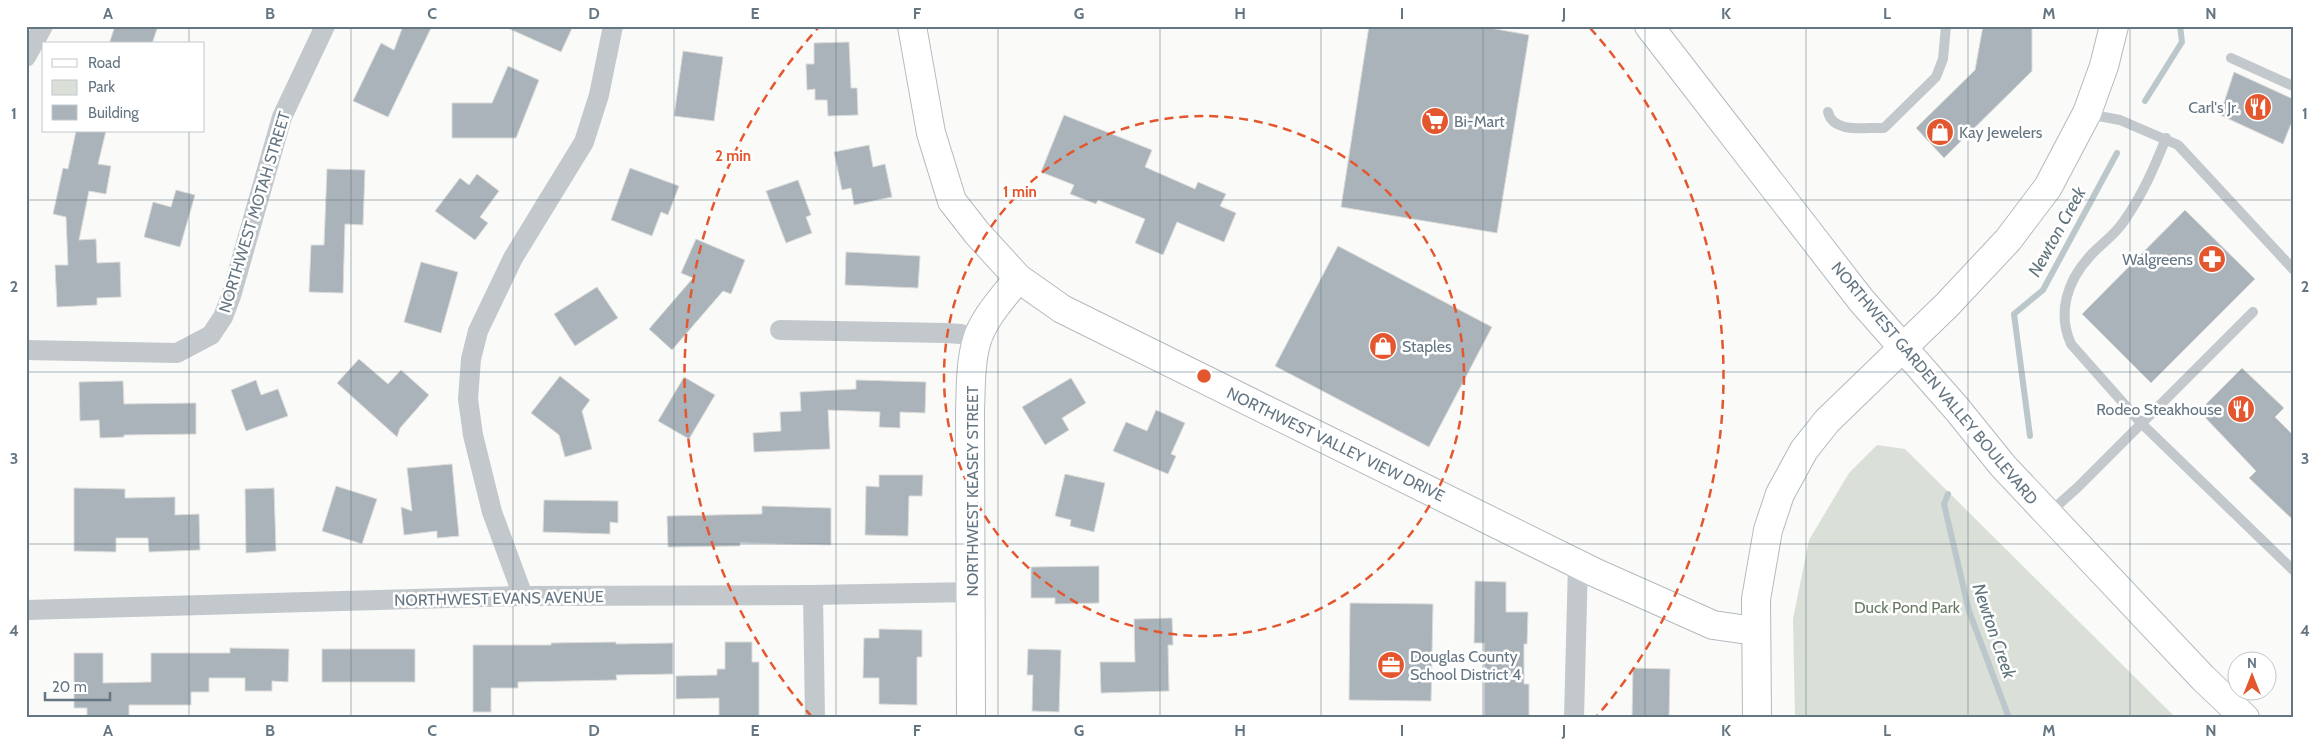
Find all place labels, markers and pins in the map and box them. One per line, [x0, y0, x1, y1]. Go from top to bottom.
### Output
restaurant icon: Carl's Jr. [2243, 92, 2273, 122]
place label: Carl's Jr. [2188, 98, 2239, 117]
supermarket icon: Bi-Mart [1420, 106, 1450, 136]
place label: Bi-Mart [1454, 112, 1505, 131]
shop icon: Kay Jewelers [1925, 117, 1955, 147]
place label: Kay Jewelers [1959, 123, 2043, 142]
pharmacy icon: Walgreens [2197, 244, 2227, 274]
place label: Walgreens [2122, 250, 2193, 269]
shop icon: Staples [1368, 331, 1398, 361]
place label: Staples [1402, 337, 1452, 356]
centre of rings [1195, 367, 1213, 385]
restaurant icon: Rodeo Steakhouse [2226, 394, 2256, 424]
place label: Rodeo Steakhouse [2096, 400, 2222, 419]
place label: Douglas County School District 4 [1410, 647, 1521, 684]
office icon: Douglas County School District 4 [1376, 650, 1406, 680]

